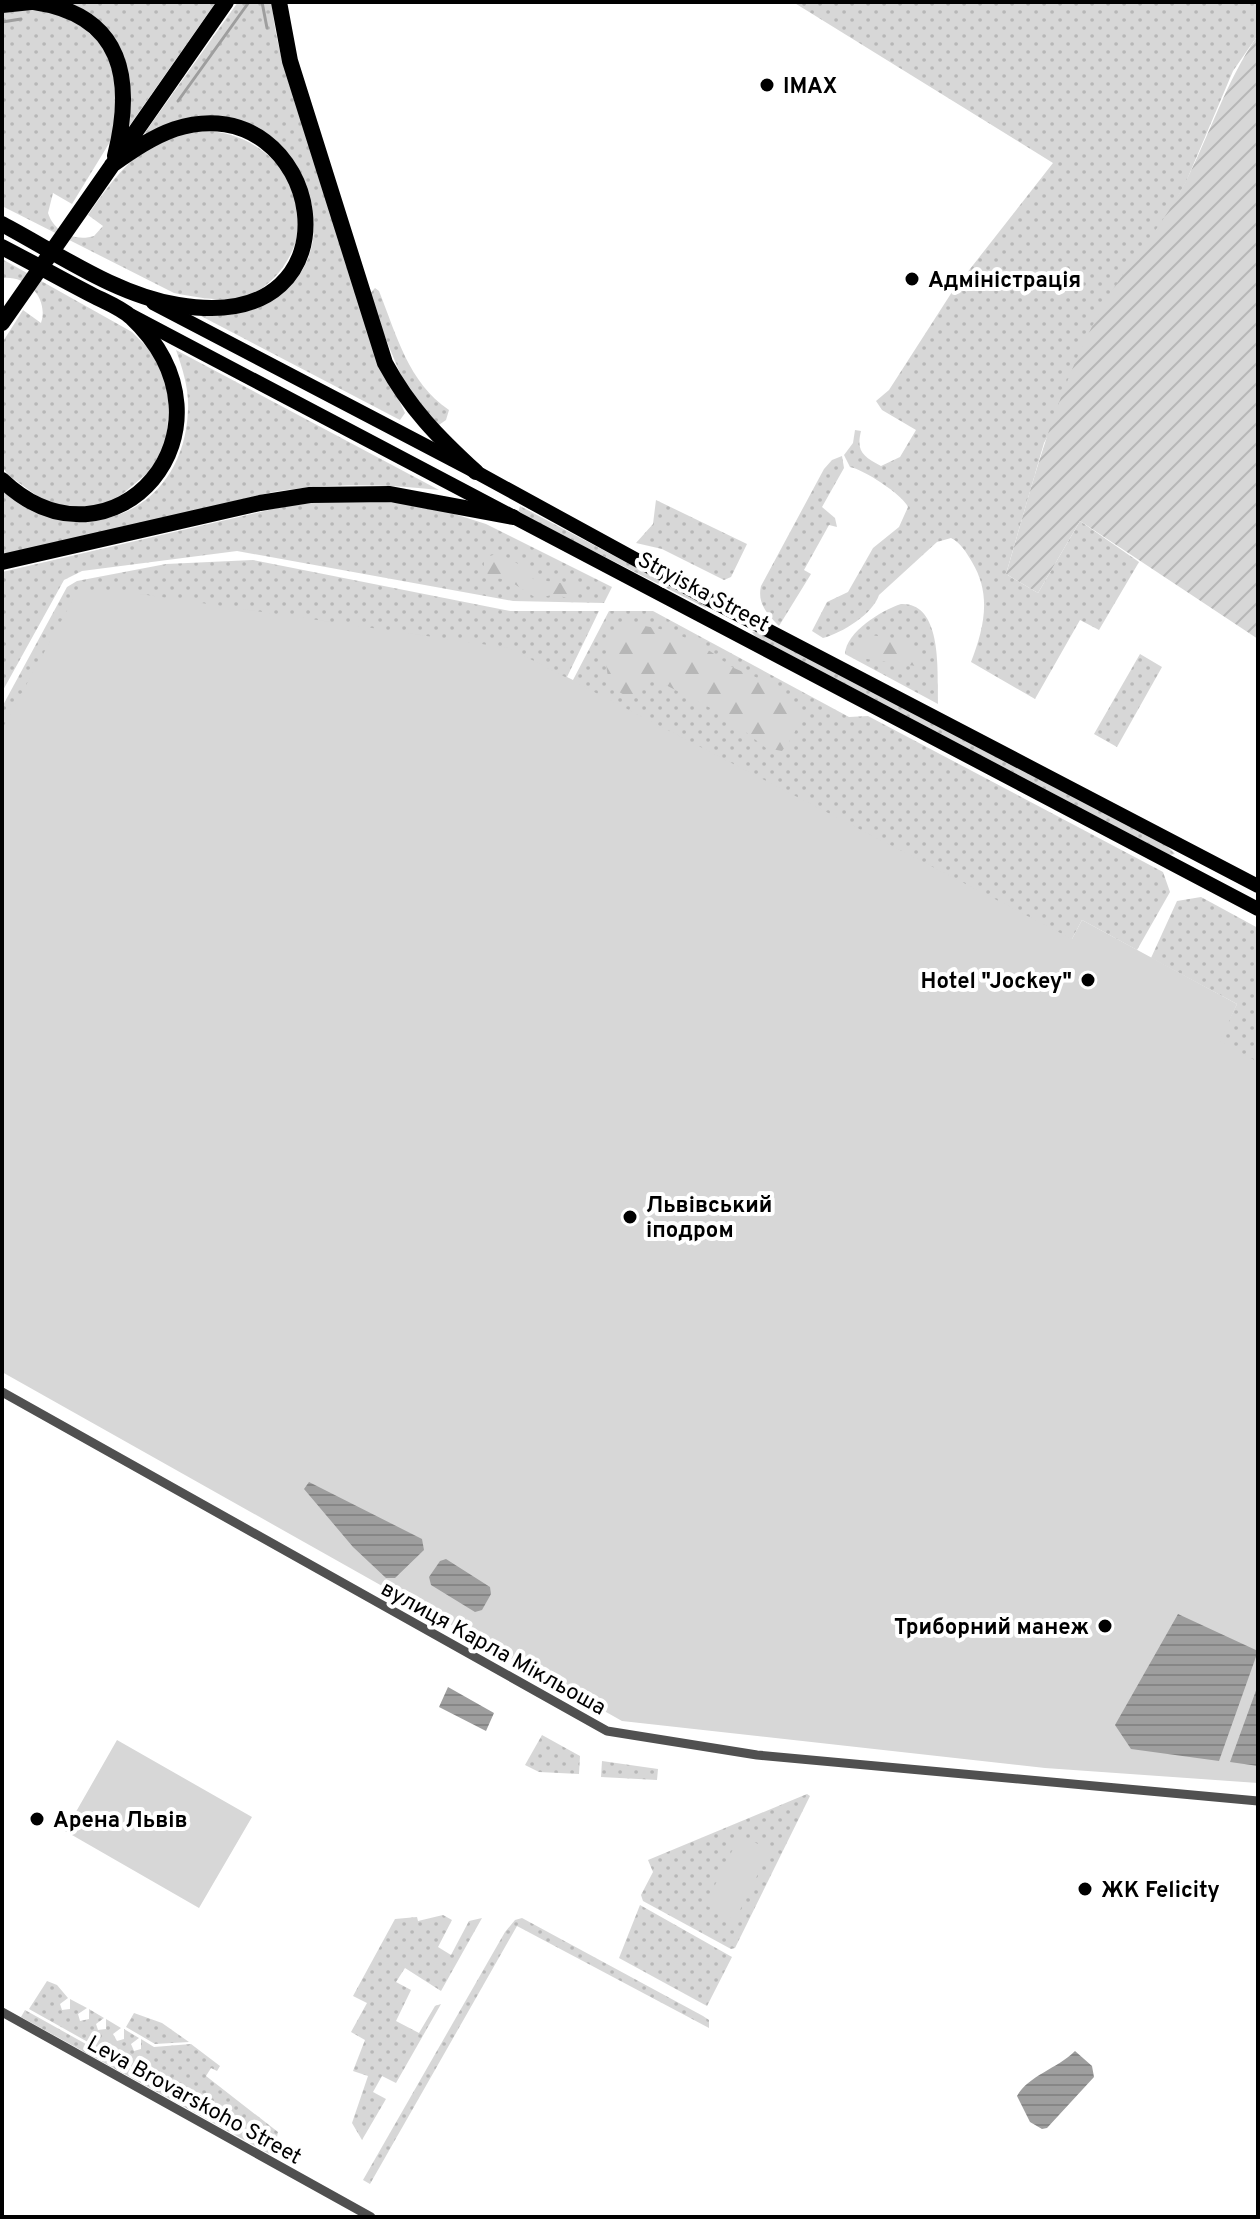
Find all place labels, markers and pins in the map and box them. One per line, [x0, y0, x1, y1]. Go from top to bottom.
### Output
place label: IMAX [783, 74, 838, 101]
marker: IMAX [758, 76, 776, 94]
place label: Адміністрація [928, 268, 1081, 295]
marker: Адміністрація [903, 270, 921, 288]
place label: Hotel "Jockey" [921, 969, 1072, 996]
marker: Hotel "Jockey" [1079, 971, 1097, 989]
place label: Львівський іподром [646, 1193, 772, 1245]
marker: Львівський іподром [621, 1208, 639, 1226]
place label: Триборний манеж [894, 1615, 1089, 1642]
marker: Триборний манеж [1096, 1617, 1114, 1635]
place label: Арена Львів [53, 1808, 188, 1835]
marker: Арена Львів [28, 1810, 46, 1828]
place label: ЖК Felicity [1101, 1878, 1220, 1905]
marker: ЖК Felicity [1076, 1880, 1094, 1898]

